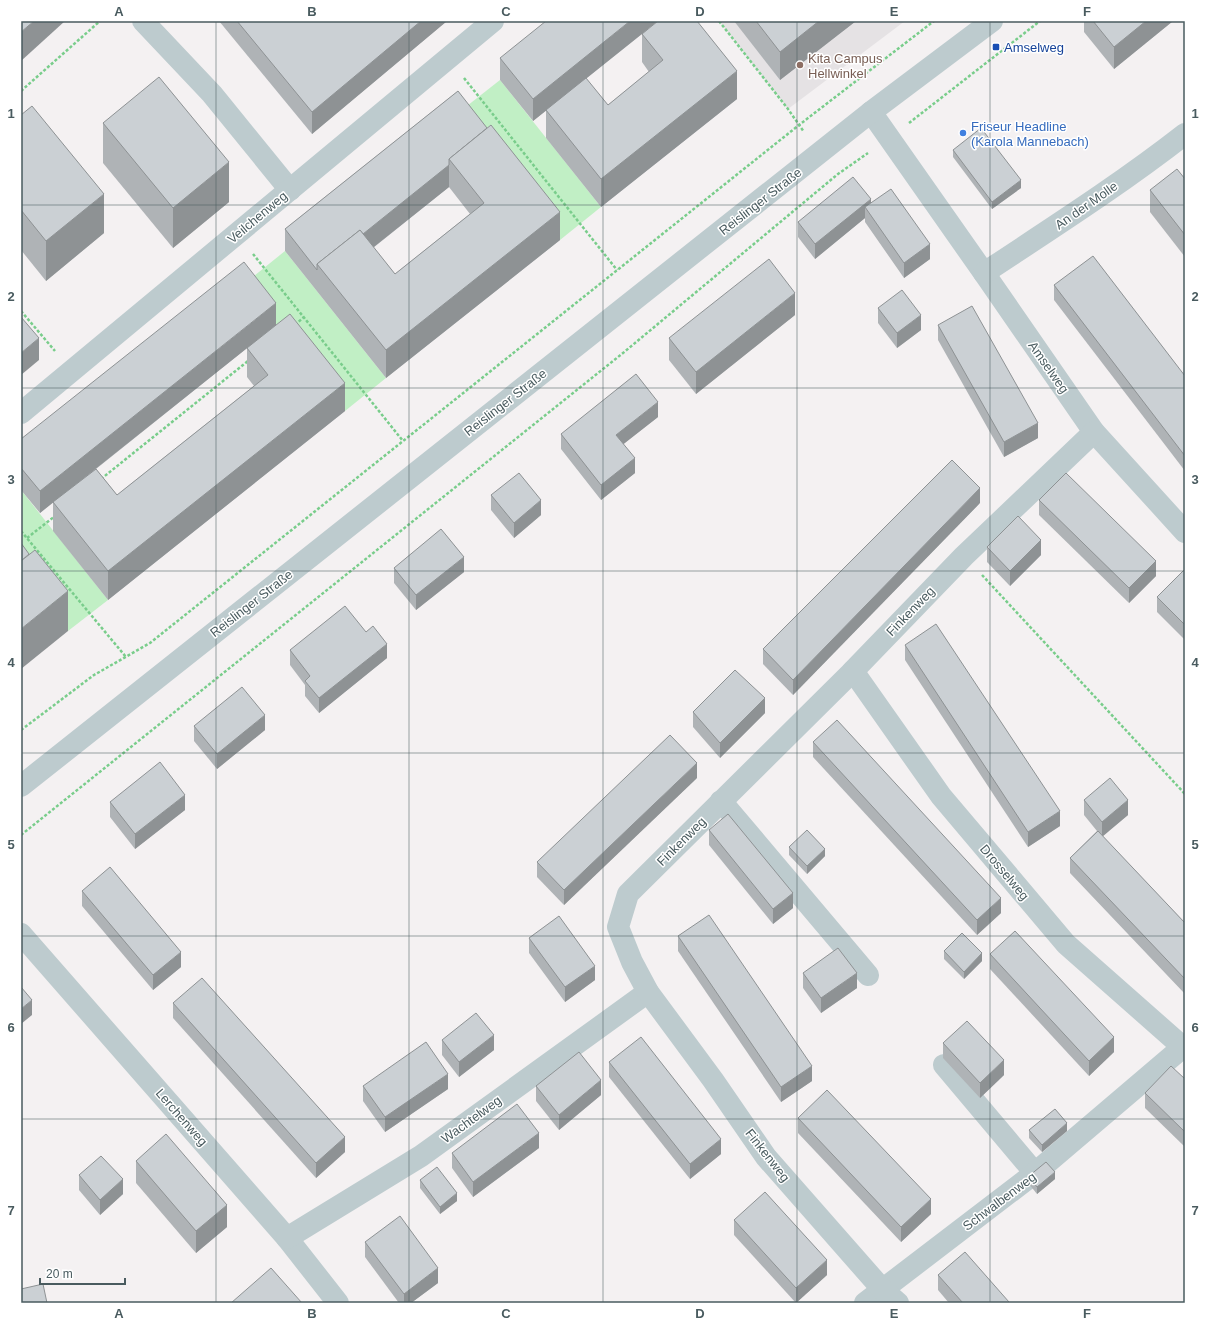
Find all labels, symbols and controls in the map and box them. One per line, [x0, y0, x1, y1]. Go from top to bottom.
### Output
text: A [114, 4, 124, 19]
text: B [307, 4, 317, 19]
text: C [501, 4, 511, 19]
text: D [695, 4, 705, 19]
text: E [890, 4, 899, 19]
text: F [1083, 4, 1091, 19]
place label: Amselweg [1004, 40, 1064, 55]
marker: Amselweg [991, 42, 1001, 52]
place label: Kita Campus Hellwinkel [808, 51, 883, 81]
marker: Kita Campus Hellwinkel [795, 60, 805, 70]
text: 1 [7, 106, 15, 121]
text: 1 [1191, 106, 1199, 121]
place label: Friseur Headline (Karola Mannebach) [971, 119, 1089, 149]
marker: Friseur Headline (Karola Mannebach) [958, 128, 968, 138]
street label: Reislinger Straße [716, 165, 804, 238]
street label: An der Molle [1052, 178, 1120, 232]
street label: Veilchenweg [225, 188, 290, 247]
text: 2 [7, 289, 15, 304]
text: 2 [1191, 289, 1199, 304]
street label: Amselweg [1025, 338, 1072, 396]
street label: Reislinger Straße [461, 366, 549, 439]
text: 3 [7, 472, 15, 487]
text: 3 [1191, 472, 1199, 487]
street label: Reislinger Straße [207, 567, 295, 640]
street label: Finkenweg [883, 584, 938, 639]
text: 4 [7, 655, 15, 670]
text: 4 [1191, 655, 1199, 670]
street label: Finkenweg [654, 814, 709, 869]
text: 5 [7, 837, 15, 852]
text: 5 [1191, 837, 1199, 852]
street label: Drosselweg [977, 841, 1032, 903]
text: 6 [7, 1020, 15, 1035]
text: 6 [1191, 1020, 1199, 1035]
street label: Lerchenweg [153, 1086, 211, 1149]
street label: Wachtelweg [438, 1093, 504, 1146]
street label: Finkenweg [742, 1126, 793, 1185]
street label: Schwalbenweg [960, 1169, 1039, 1234]
text: 7 [7, 1203, 15, 1218]
text: 7 [1191, 1203, 1199, 1218]
scale bar [40, 1260, 125, 1286]
text: 20 m [46, 1267, 73, 1281]
text: A [114, 1306, 124, 1321]
text: B [307, 1306, 317, 1321]
text: C [501, 1306, 511, 1321]
text: D [695, 1306, 705, 1321]
text: E [890, 1306, 899, 1321]
text: F [1083, 1306, 1091, 1321]

